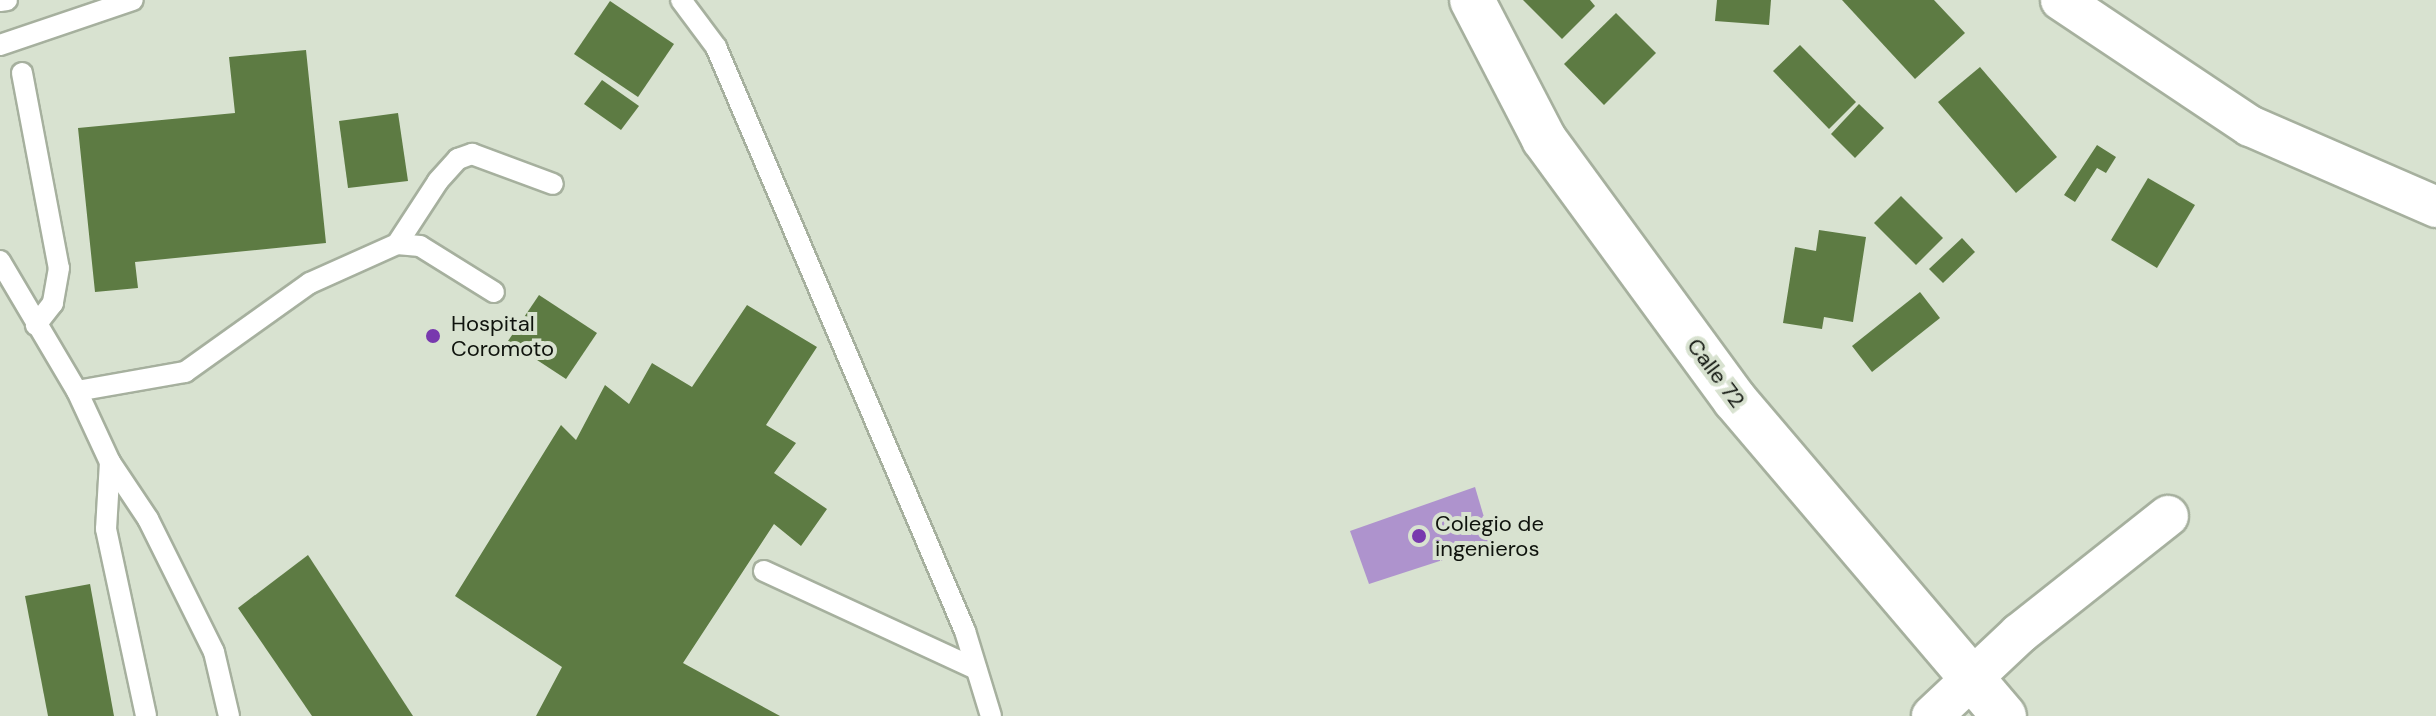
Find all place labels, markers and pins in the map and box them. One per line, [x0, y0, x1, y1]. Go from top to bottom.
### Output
place label: Hospital Coromoto [451, 310, 554, 362]
marker: Hospital Coromoto [422, 325, 444, 347]
place label: Colegio de ingenieros [1435, 510, 1544, 562]
marker: Colegio de ingenieros [1410, 527, 1428, 545]

